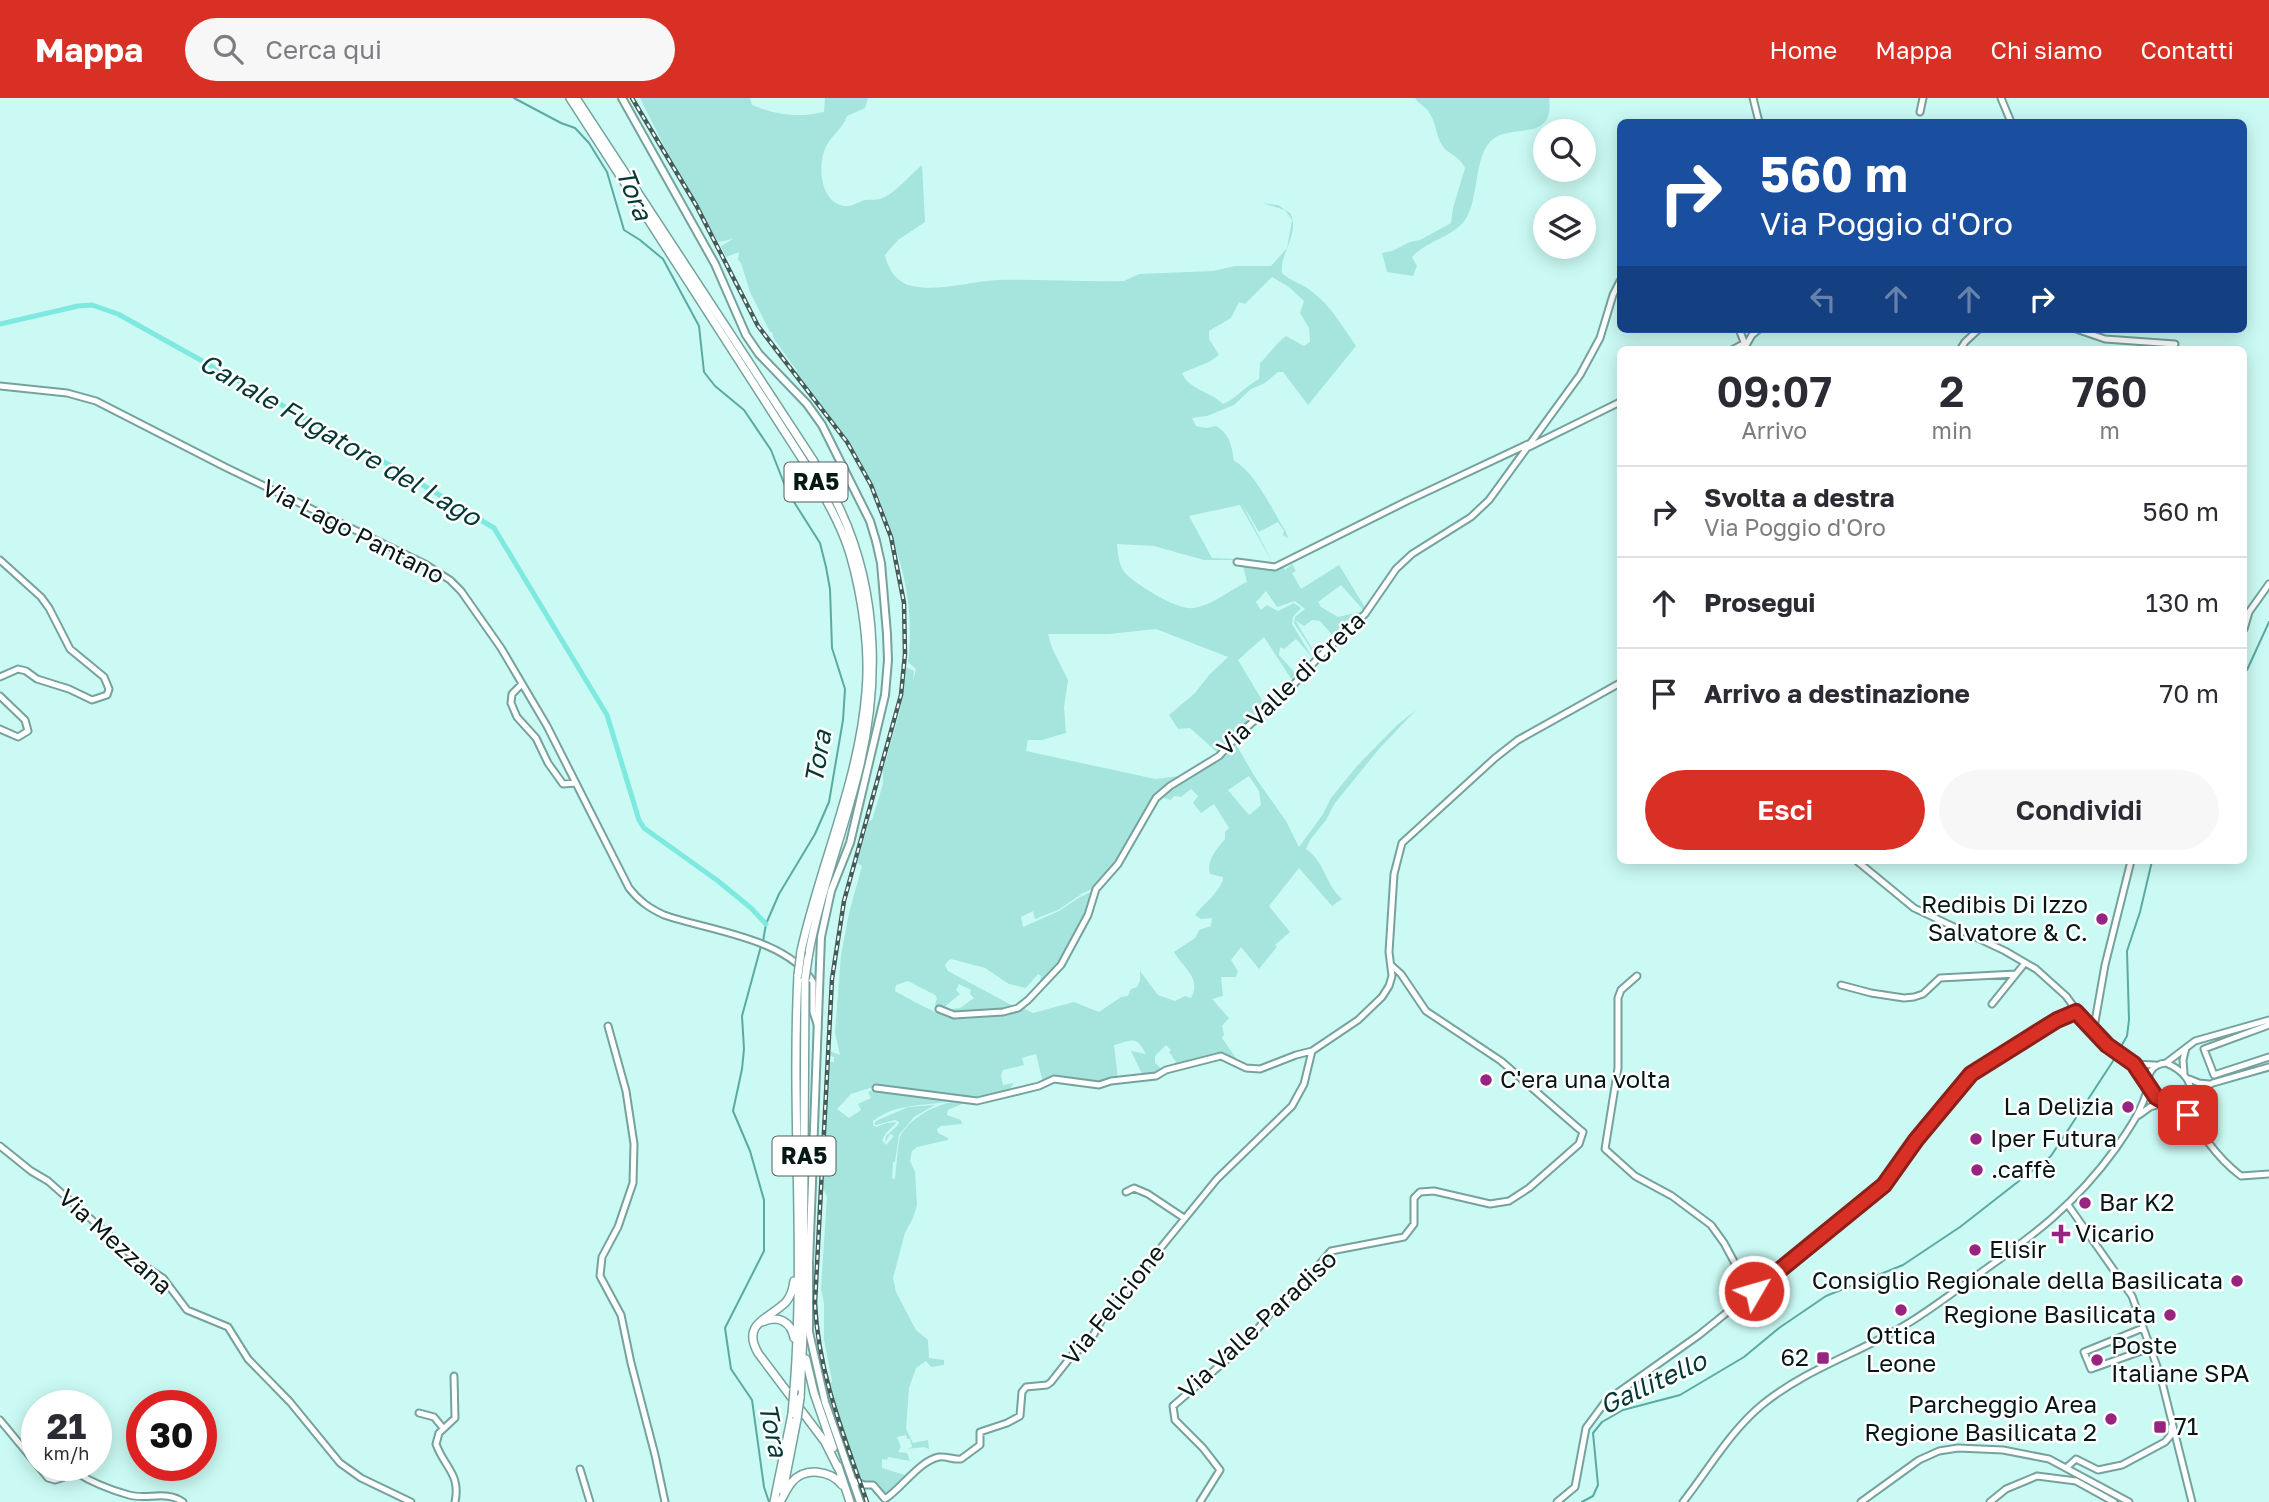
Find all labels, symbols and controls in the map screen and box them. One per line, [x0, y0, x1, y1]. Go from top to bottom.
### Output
search box [185, 18, 675, 81]
text: Mappa [35, 30, 143, 69]
icon: search [209, 30, 247, 68]
text: Cerca qui [265, 34, 382, 65]
text: Home [1769, 35, 1837, 64]
text: Mappa [1875, 35, 1953, 64]
text: Chi siamo [1991, 35, 2102, 64]
text: Contatti [2140, 35, 2234, 64]
map controls [1533, 119, 1596, 259]
button: search [1533, 119, 1596, 182]
text: 560 m [1760, 144, 1908, 203]
icon: right [1645, 147, 1736, 238]
water label: Tora [610, 163, 659, 226]
button: layers [1533, 196, 1596, 259]
text: Via Poggio d'Oro [1760, 204, 2013, 242]
icon: left [1804, 280, 1842, 318]
icon: ahead [1877, 280, 1915, 318]
icon: ahead [1950, 280, 1988, 318]
icon: right [2023, 280, 2061, 318]
water label: Canale Fugatore del Lago [194, 346, 487, 533]
text: 09:07 [1717, 366, 1832, 416]
text: 2 [1939, 366, 1965, 416]
text: 760 [2072, 366, 2148, 416]
text: Arrivo [1741, 416, 1807, 444]
text: min [1932, 416, 1972, 444]
text: m [2099, 416, 2120, 444]
road number: RA5 [784, 462, 848, 502]
street label: Via Lago Pantano [258, 472, 450, 589]
text: Svolta a destra [1704, 482, 1895, 513]
icon: right [1645, 493, 1683, 531]
text: 560 m [2143, 496, 2219, 527]
text: Via Poggio d'Oro [1704, 513, 1886, 541]
icon: ahead [1645, 584, 1683, 622]
text: Prosegui [1704, 587, 1815, 618]
text: 130 m [2146, 587, 2219, 618]
street label: Via Valle di Creta [1210, 605, 1370, 761]
icon: arrive [1645, 675, 1683, 713]
text: Arrivo a destinazione [1704, 678, 1970, 709]
text: 70 m [2160, 678, 2219, 709]
water label: Tora [798, 726, 838, 786]
button: Esci [1645, 770, 1925, 850]
button: Condividi [1939, 770, 2219, 850]
place label: Redibis Di Izzo Salvatore & C. [1921, 889, 2088, 946]
marker: Redibis Di Izzo Salvatore & C. [2094, 911, 2110, 927]
place label: C'era una volta [1500, 1064, 1671, 1093]
marker: C'era una volta [1478, 1072, 1494, 1088]
pin [2158, 1085, 2218, 1145]
place label: La Delizia [2003, 1091, 2114, 1120]
icon: arrive [2169, 1096, 2207, 1134]
marker: La Delizia [2120, 1099, 2136, 1115]
place label: Iper Futura [1990, 1123, 2117, 1152]
marker: Iper Futura [1968, 1131, 1984, 1147]
road number: RA5 [772, 1136, 836, 1176]
place label: .caffè [1991, 1154, 2056, 1183]
marker: .caffè [1969, 1162, 1985, 1178]
street label: Via Mezzana [53, 1182, 179, 1300]
place label: Bar K2 [2099, 1187, 2174, 1216]
marker: Bar K2 [2077, 1195, 2093, 1211]
place label: Vicario [2075, 1218, 2154, 1247]
marker: Vicario [2053, 1226, 2069, 1242]
place label: Elisir [1989, 1234, 2046, 1263]
street label: Via Felicione [1055, 1238, 1170, 1370]
marker: Elisir [1967, 1242, 1983, 1258]
street label: Via Valle Paradiso [1172, 1243, 1342, 1405]
position arrow [1717, 1254, 1791, 1328]
place label: Consiglio Regionale della Basilicata [1812, 1265, 2223, 1294]
marker: Consiglio Regionale della Basilicata [2229, 1273, 2245, 1289]
place label: Regione Basilicata [1943, 1299, 2156, 1328]
marker: Ottica Leone [1893, 1302, 1909, 1318]
marker: Regione Basilicata [2162, 1307, 2178, 1323]
place label: Ottica Leone [1866, 1320, 1936, 1377]
place label: Poste Italiane SPA [2111, 1330, 2249, 1387]
place label: 62 [1781, 1342, 1809, 1371]
water label: Gallitello [1595, 1344, 1712, 1421]
marker: 62 [1815, 1350, 1831, 1366]
marker: Poste Italiane SPA [2089, 1352, 2105, 1368]
place label: Parcheggio Area Regione Basilicata 2 [1864, 1389, 2097, 1446]
speed limit sign: 30 [126, 1390, 217, 1481]
water label: Tora [753, 1400, 795, 1461]
text: 21 [47, 1405, 86, 1447]
marker: Parcheggio Area Regione Basilicata 2 [2103, 1411, 2119, 1427]
place label: 71 [2174, 1411, 2198, 1440]
marker: 71 [2152, 1419, 2168, 1435]
text: km/h [44, 1442, 89, 1464]

